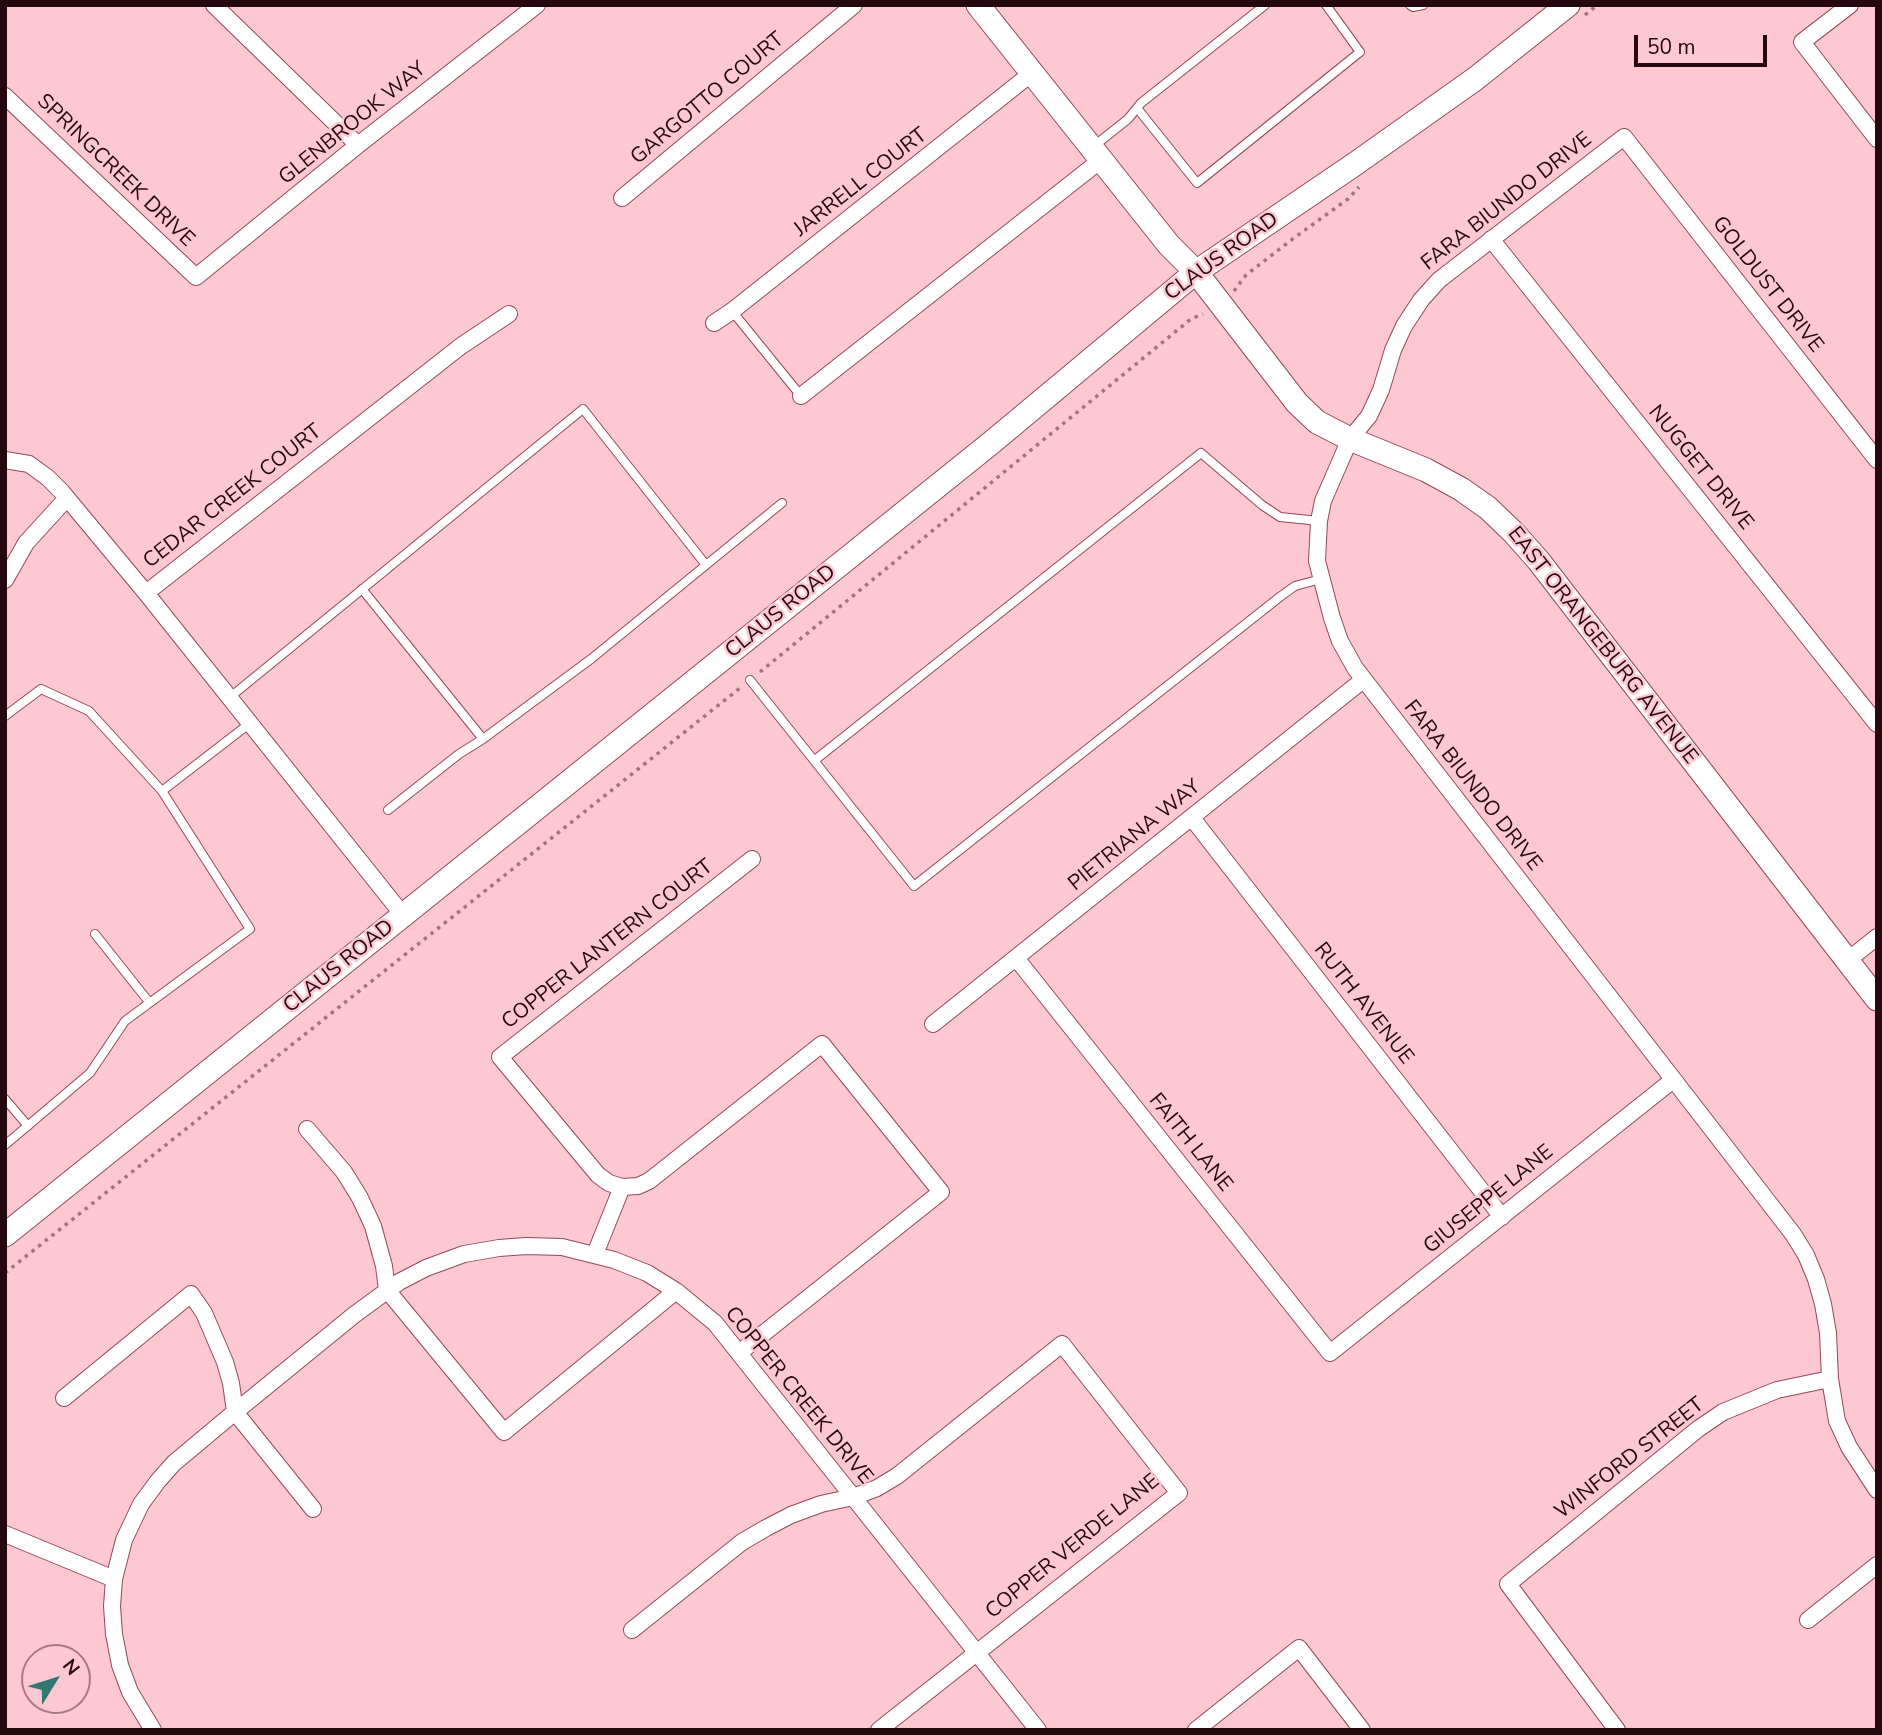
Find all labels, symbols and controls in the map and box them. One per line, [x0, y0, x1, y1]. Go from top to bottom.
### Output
scale bar [1637, 21, 1770, 65]
street label: GARGOTTO COURT [626, 28, 790, 170]
text: 50 m [1647, 33, 1696, 61]
street label: GLENBROOK WAY [274, 57, 432, 191]
street label: SPRINGCREEK DRIVE [31, 89, 199, 253]
street label: JARRELL COURT [789, 123, 933, 243]
street label: FARA BIUNDO DRIVE [1417, 128, 1597, 276]
street label: CLAUS ROAD [1160, 207, 1284, 307]
street label: GOLDUST DRIVE [1706, 212, 1828, 358]
street label: NUGGET DRIVE [1642, 401, 1758, 535]
street label: CEDAR CREEK COURT [139, 420, 327, 574]
street label: EAST ORANGEBURG AVENUE [1502, 522, 1702, 770]
street label: CLAUS ROAD [721, 560, 841, 664]
street label: FARA BIUNDO DRIVE [1398, 696, 1546, 876]
street label: PIETRIANA WAY [1064, 775, 1206, 897]
street label: COPPER LANTERN COURT [497, 855, 719, 1035]
street label: CLAUS ROAD [279, 915, 399, 1019]
street label: RUTH AVENUE [1308, 938, 1418, 1070]
street label: FAITH LANE [1143, 1089, 1237, 1197]
street label: GIUSEPPE LANE [1419, 1140, 1559, 1260]
street label: COPPER CREEK DRIVE [719, 1302, 877, 1490]
street label: WINFORD STREET [1550, 1393, 1710, 1525]
street label: COPPER VERDE LANE [981, 1469, 1165, 1625]
north arrow [21, 1644, 91, 1714]
text: N [56, 1654, 86, 1681]

